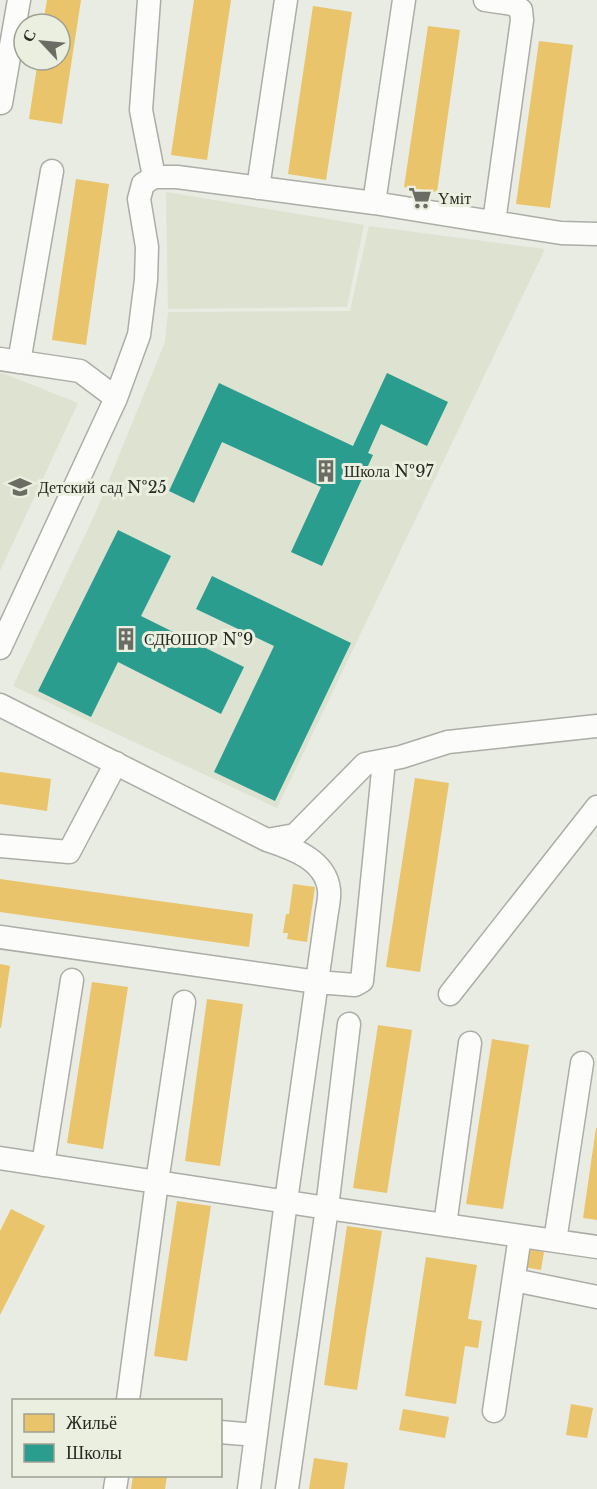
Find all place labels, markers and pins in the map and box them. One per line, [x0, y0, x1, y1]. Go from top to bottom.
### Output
supermarket icon: Үміт [407, 185, 433, 211]
place label: Үміт [438, 188, 471, 208]
building icon: Школа №97 [313, 458, 339, 484]
place label: Школа №97 [344, 461, 434, 481]
school or university icon: Детский сад №25 [7, 474, 33, 500]
place label: Детский сад №25 [38, 477, 167, 497]
building icon: СДЮШОР №9 [113, 626, 139, 652]
place label: СДЮШОР №9 [144, 629, 253, 649]

